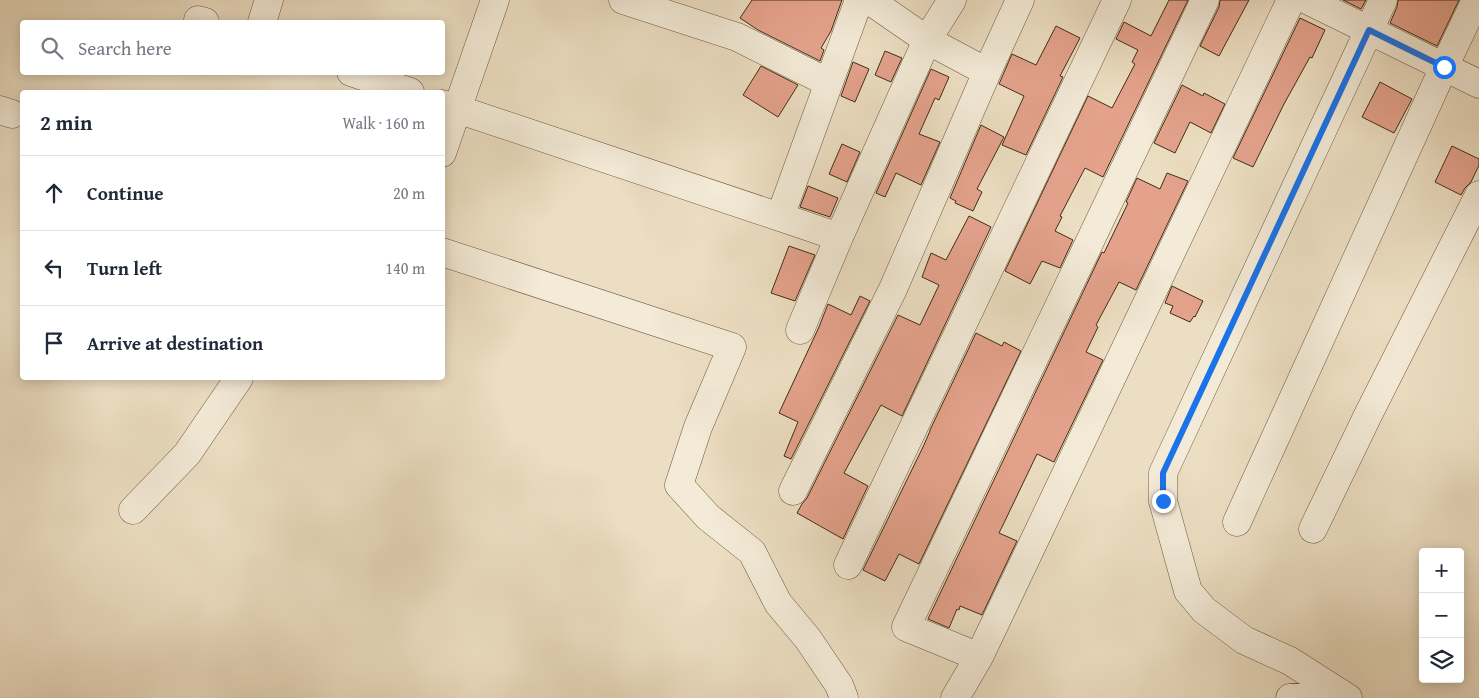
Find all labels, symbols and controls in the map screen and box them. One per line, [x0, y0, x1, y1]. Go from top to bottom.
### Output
search box [20, 20, 445, 75]
icon: search [38, 34, 66, 62]
text: Search here [78, 34, 172, 62]
route start [1433, 56, 1456, 79]
text: 2 min [40, 107, 92, 138]
text: Walk · 160 m [342, 111, 425, 135]
icon: ahead [40, 179, 68, 207]
text: Continue [87, 179, 164, 207]
text: 20 m [393, 181, 425, 205]
icon: left [40, 254, 68, 282]
text: Turn left [87, 254, 162, 282]
text: 140 m [385, 256, 425, 280]
icon: arrive [40, 329, 68, 357]
text: Arrive at destination [87, 329, 263, 357]
route end [1152, 490, 1175, 513]
map controls [1419, 548, 1464, 683]
button: + [1419, 548, 1464, 593]
button: − [1419, 593, 1464, 638]
button: layers [1419, 638, 1464, 683]

